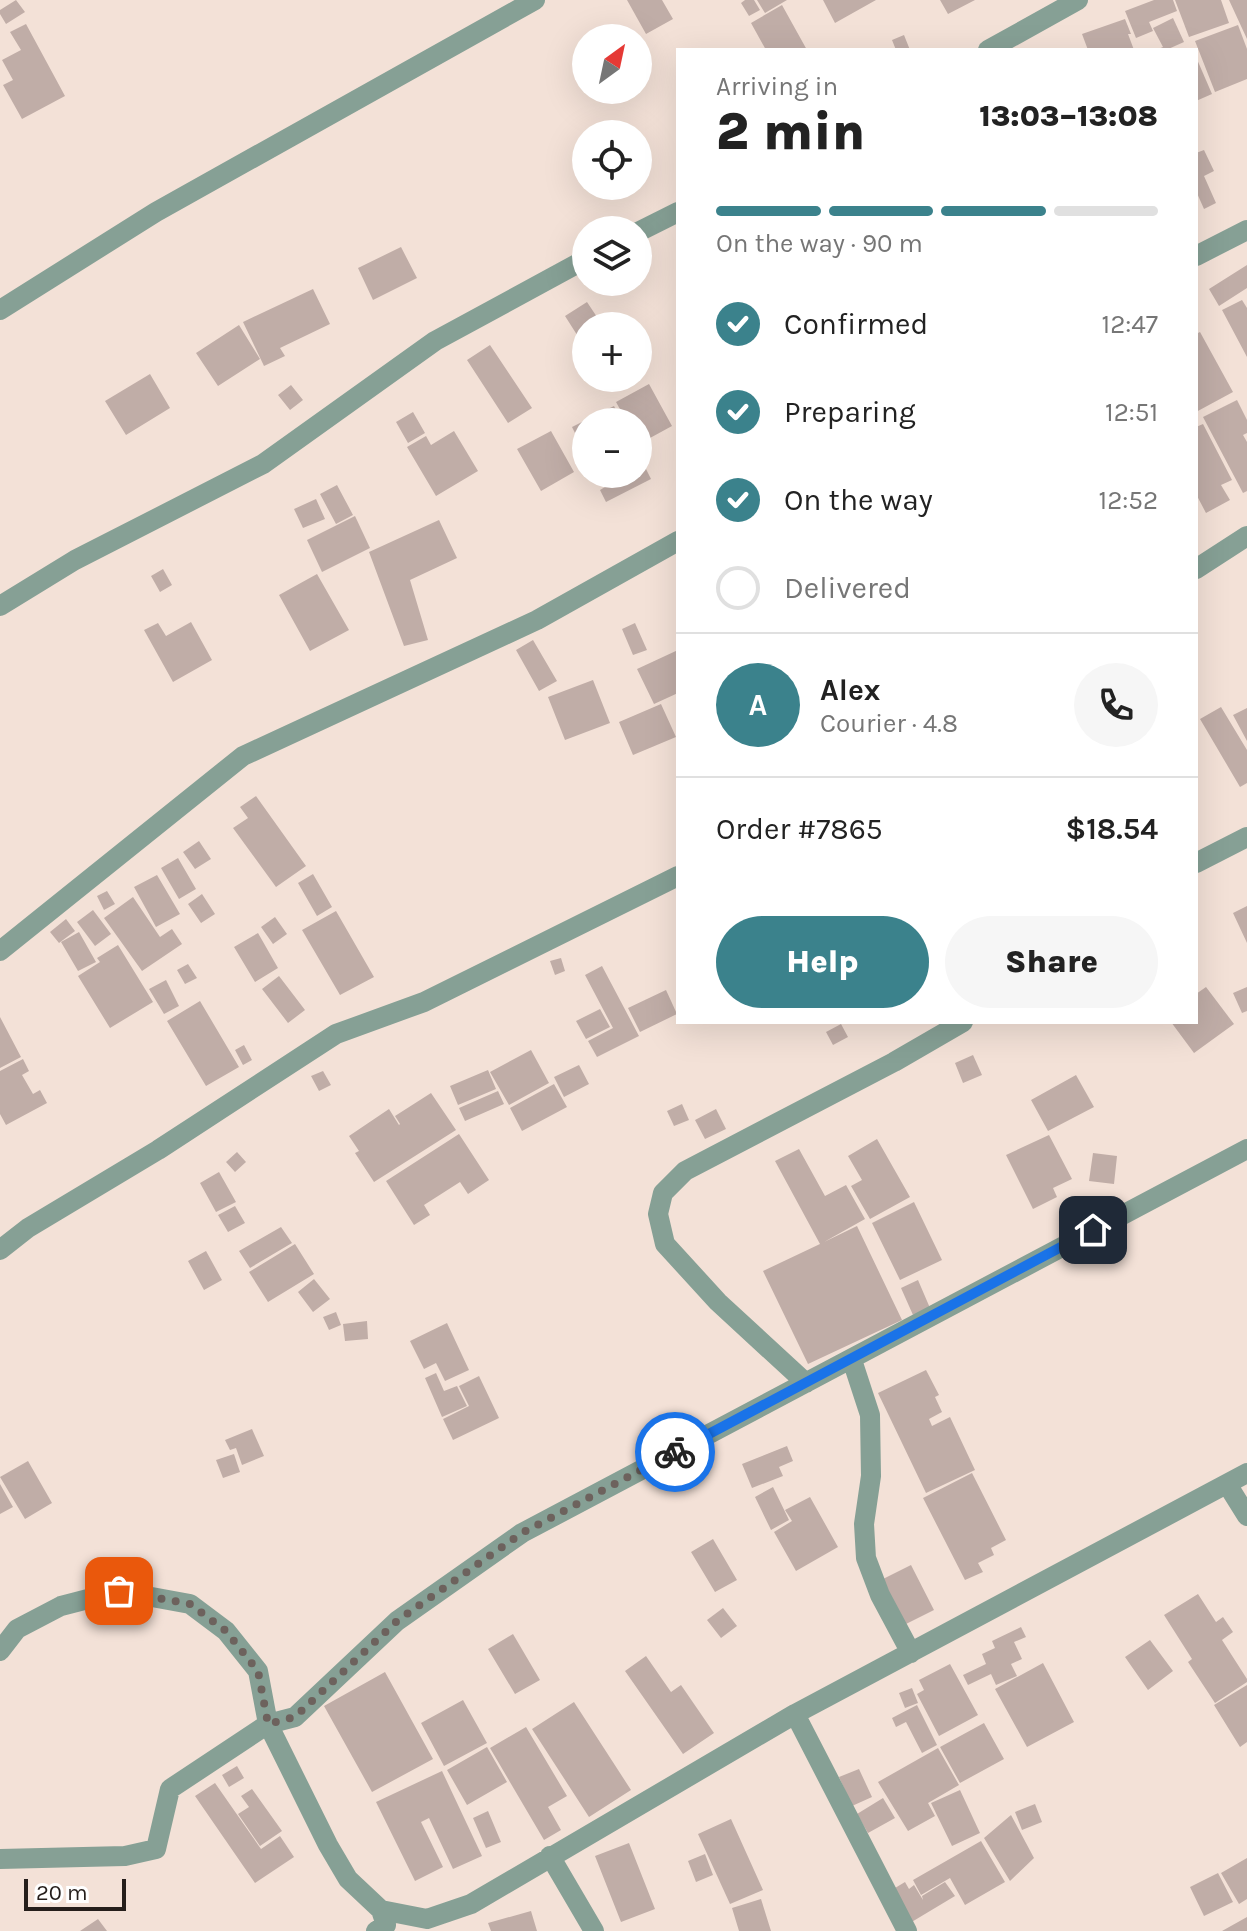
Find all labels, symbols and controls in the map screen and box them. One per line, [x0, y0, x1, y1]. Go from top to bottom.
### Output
north arrow [572, 24, 652, 104]
map controls [572, 24, 652, 488]
text: Arriving in [716, 71, 838, 102]
text: 13:03–13:08 [979, 98, 1158, 134]
text: 2 min [716, 101, 865, 162]
button: locate [572, 120, 652, 200]
button: layers [572, 216, 652, 296]
text: On the way · 90 m [716, 228, 923, 259]
icon: check [716, 302, 760, 346]
text: Confirmed [784, 306, 928, 342]
text: 12:47 [1102, 309, 1158, 340]
button: + [572, 312, 652, 392]
icon: check [716, 390, 760, 434]
text: Preparing [784, 394, 916, 430]
text: 12:51 [1105, 397, 1158, 428]
button: − [572, 408, 652, 488]
icon: check [716, 478, 760, 522]
text: On the way [784, 482, 933, 518]
text: 12:52 [1099, 485, 1158, 516]
text: Delivered [784, 570, 911, 606]
button: phone [1074, 663, 1158, 747]
text: Alex [820, 672, 880, 708]
text: A [749, 687, 767, 723]
text: Courier · 4.8 [820, 708, 958, 739]
text: Order #7865 [716, 811, 883, 847]
text: $18.54 [1065, 811, 1158, 847]
button: Help [716, 916, 929, 1008]
button: Share [945, 916, 1158, 1008]
pin [1059, 1196, 1127, 1264]
icon: home [1071, 1208, 1115, 1252]
courier [635, 1412, 715, 1492]
icon: bike [653, 1430, 697, 1474]
pin [85, 1557, 153, 1625]
icon: bag [97, 1569, 141, 1613]
scale bar [24, 1875, 126, 1911]
text: 20 m [36, 1880, 88, 1906]

